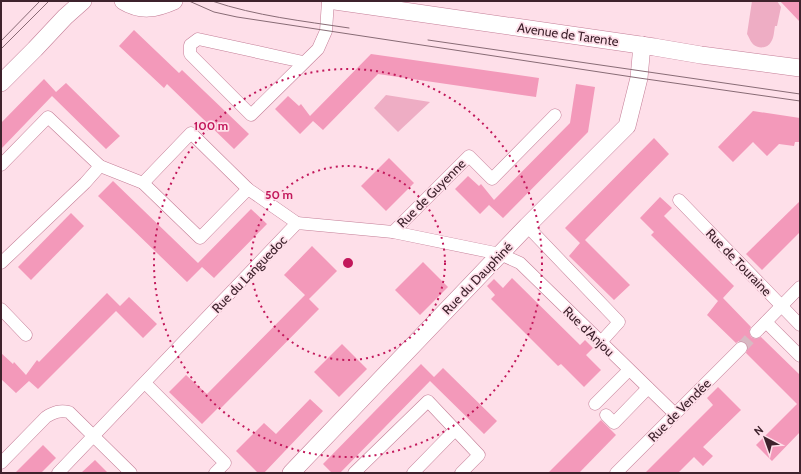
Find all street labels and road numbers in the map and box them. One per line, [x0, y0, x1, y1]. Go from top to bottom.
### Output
street label: Avenue de Tarente [516, 19, 620, 49]
street label: Rue de Guyenne [393, 155, 469, 231]
street label: Rue de Touraine [703, 225, 775, 299]
street label: Rue du Languedoc [208, 232, 290, 316]
street label: Rue du Dauphiné [438, 238, 516, 318]
street label: Rue d'Anjou [559, 303, 618, 360]
street label: Rue de Vendée [644, 375, 714, 445]

